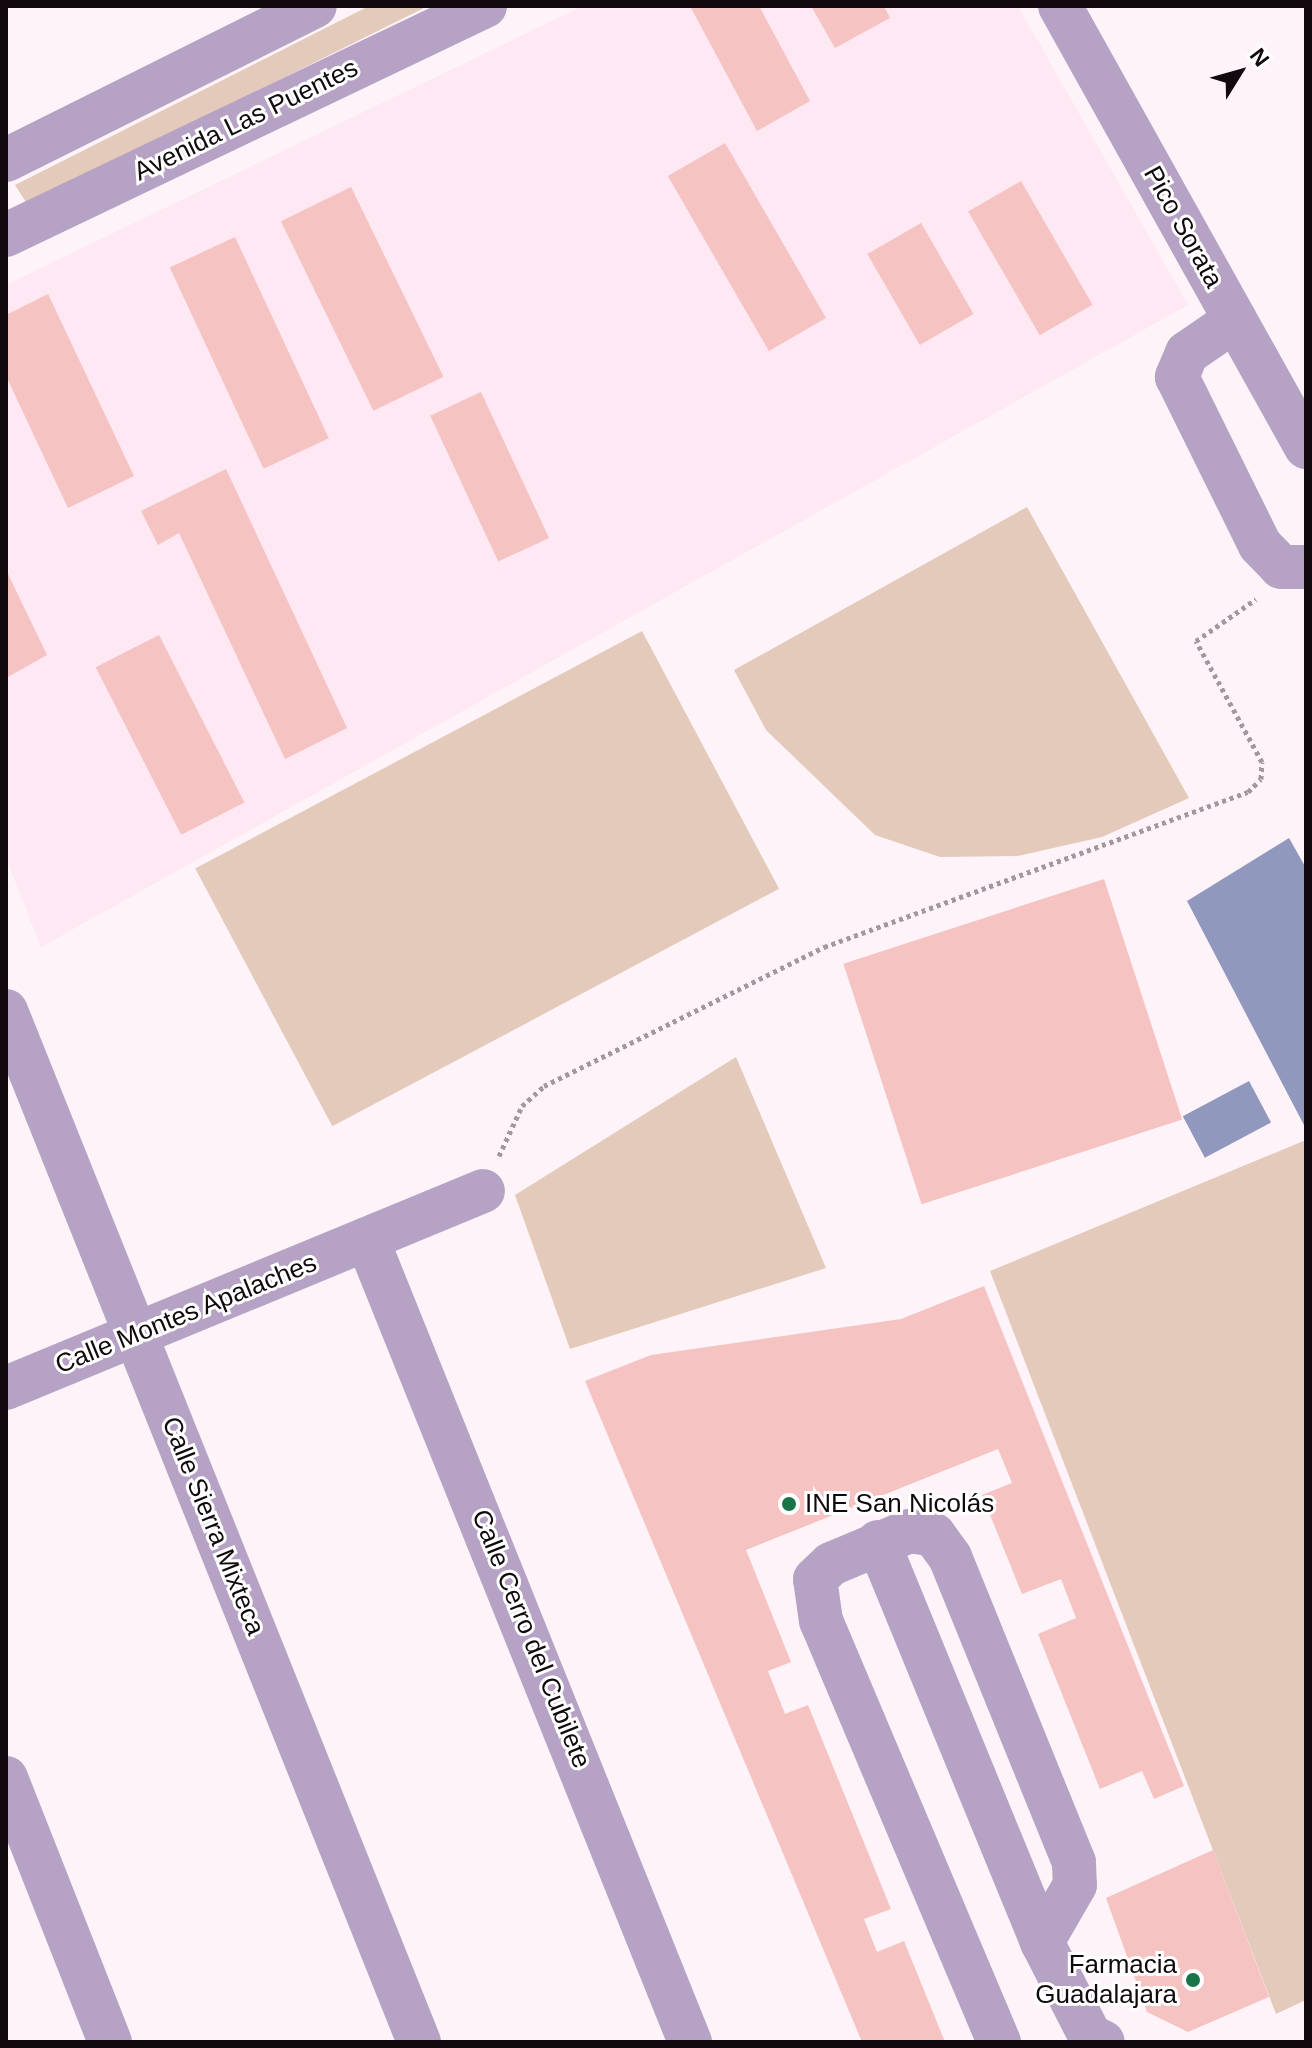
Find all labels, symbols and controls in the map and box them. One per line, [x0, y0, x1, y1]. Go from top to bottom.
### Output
north arrow [1200, 32, 1280, 112]
text: N [1245, 43, 1274, 71]
street label: Avenida Las Puentes [129, 52, 363, 188]
street label: Pico Sorata [1137, 161, 1229, 293]
street label: Calle Montes Apalaches [50, 1247, 322, 1381]
street label: Calle Sierra Mixteca [155, 1412, 271, 1640]
place label: INE San Nicolás [805, 1488, 994, 1520]
marker: INE San Nicolás [780, 1495, 798, 1513]
street label: Calle Cerro del Cubilete [465, 1505, 597, 1773]
place label: Farmacia Guadalajara [1035, 1949, 1177, 2010]
marker: Farmacia Guadalajara [1184, 1971, 1202, 1989]

